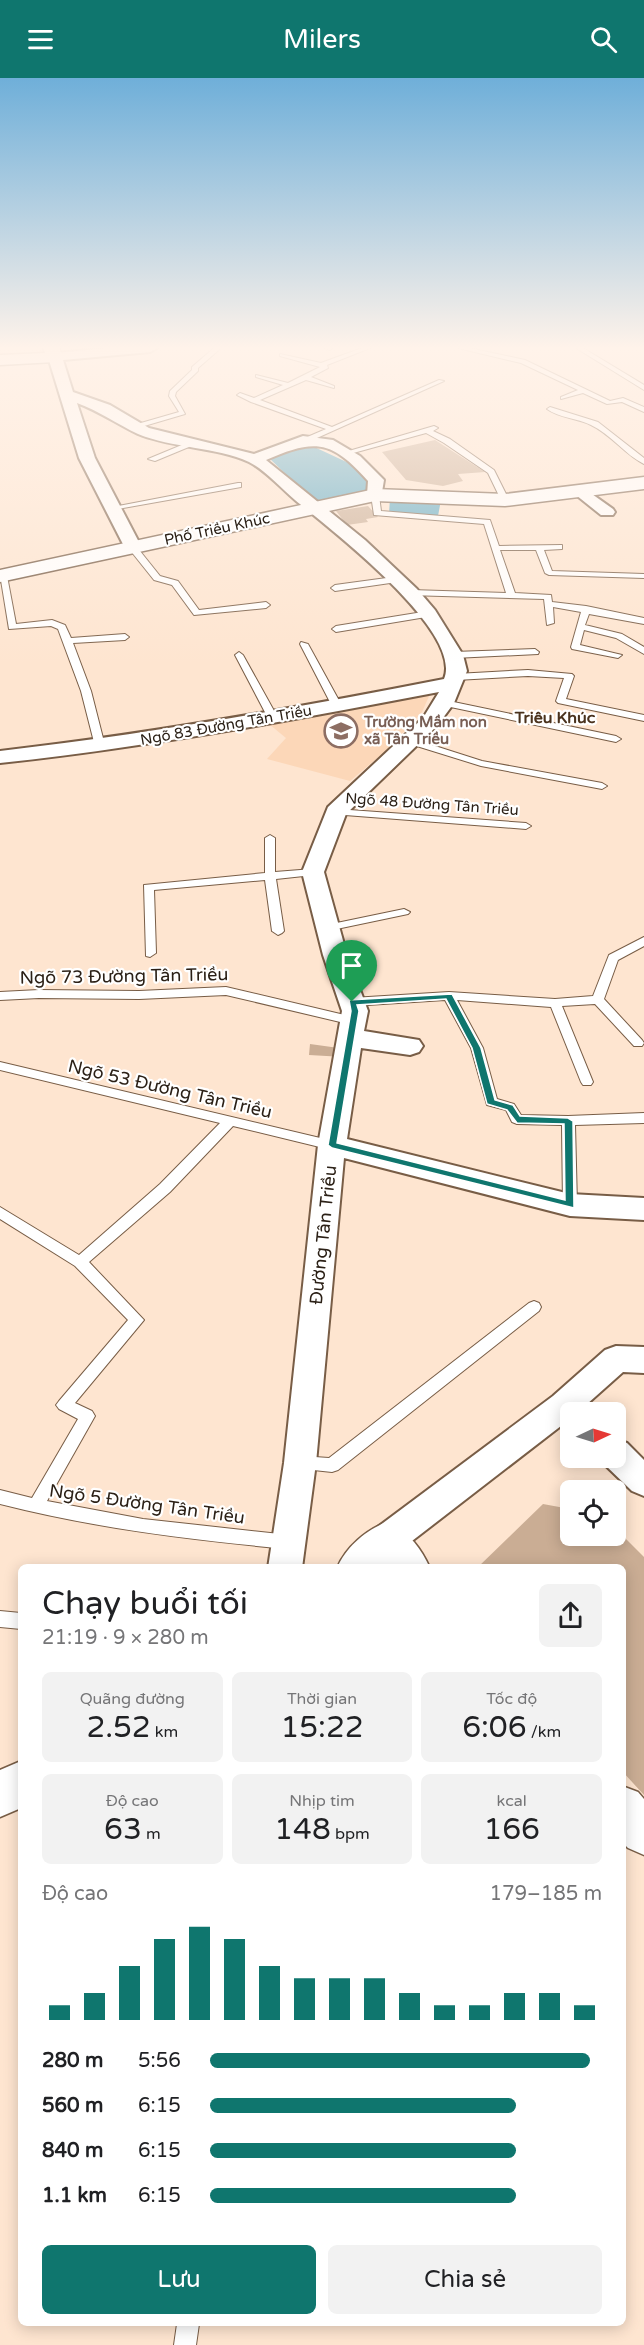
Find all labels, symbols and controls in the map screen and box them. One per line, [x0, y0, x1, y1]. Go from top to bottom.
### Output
icon: menu [24, 23, 57, 56]
text: Milers [283, 23, 361, 56]
icon: search [587, 23, 620, 56]
street label: Phố Triều Khúc [162, 509, 272, 549]
street label: Ngõ 83 Đường Tân Triều [139, 701, 313, 749]
district label: Triêu Khúc [514, 708, 596, 728]
school or university icon: Trường Mầm non xã Tân Triều [323, 713, 359, 749]
place label: Trường Mầm non xã Tân Triều [363, 713, 487, 748]
street label: Ngõ 48 Đường Tân Triều [345, 789, 519, 819]
pin [326, 940, 377, 1002]
icon: arrive [335, 949, 368, 982]
street label: Ngõ 73 Đường Tân Triều [19, 963, 229, 989]
street label: Ngõ 53 Đường Tân Triều [66, 1055, 274, 1123]
street label: Đường Tân Triều [305, 1164, 341, 1306]
north arrow [560, 1402, 626, 1468]
map controls [560, 1402, 626, 1546]
street label: Ngõ 5 Đường Tân Triều [48, 1479, 246, 1529]
button: locate [560, 1480, 626, 1546]
text: Chạy buổi tối [42, 1584, 248, 1623]
button: share [539, 1584, 602, 1647]
text: 21:19 · 9 × 280 m [42, 1626, 209, 1650]
text: Quãng đường [80, 1689, 185, 1709]
text: Thời gian [287, 1689, 357, 1709]
text: Tốc độ [486, 1689, 537, 1709]
text: 2.52 [86, 1709, 151, 1746]
text: 15:22 [280, 1709, 364, 1746]
text: 6:06 [462, 1709, 527, 1746]
text: km [151, 1722, 178, 1742]
text: /km [527, 1722, 561, 1742]
text: Độ cao [106, 1791, 159, 1811]
text: Nhịp tim [289, 1791, 355, 1811]
text: kcal [497, 1791, 527, 1811]
text: 63 [104, 1811, 142, 1848]
text: 148 [274, 1811, 331, 1848]
text: 166 [483, 1811, 540, 1848]
text: m [142, 1824, 161, 1844]
text: bpm [331, 1824, 370, 1844]
text: Độ cao [42, 1882, 108, 1906]
text: 179–185 m [489, 1882, 602, 1906]
text: 280 m [42, 2049, 103, 2073]
text: 5:56 [138, 2049, 181, 2073]
text: 560 m [42, 2094, 103, 2118]
text: 6:15 [138, 2094, 181, 2118]
text: 840 m [42, 2139, 103, 2163]
text: 6:15 [138, 2139, 181, 2163]
text: 1.1 km [42, 2184, 107, 2208]
text: 6:15 [138, 2184, 181, 2208]
button: Lưu [42, 2245, 316, 2314]
button: Chia sẻ [328, 2245, 602, 2314]

